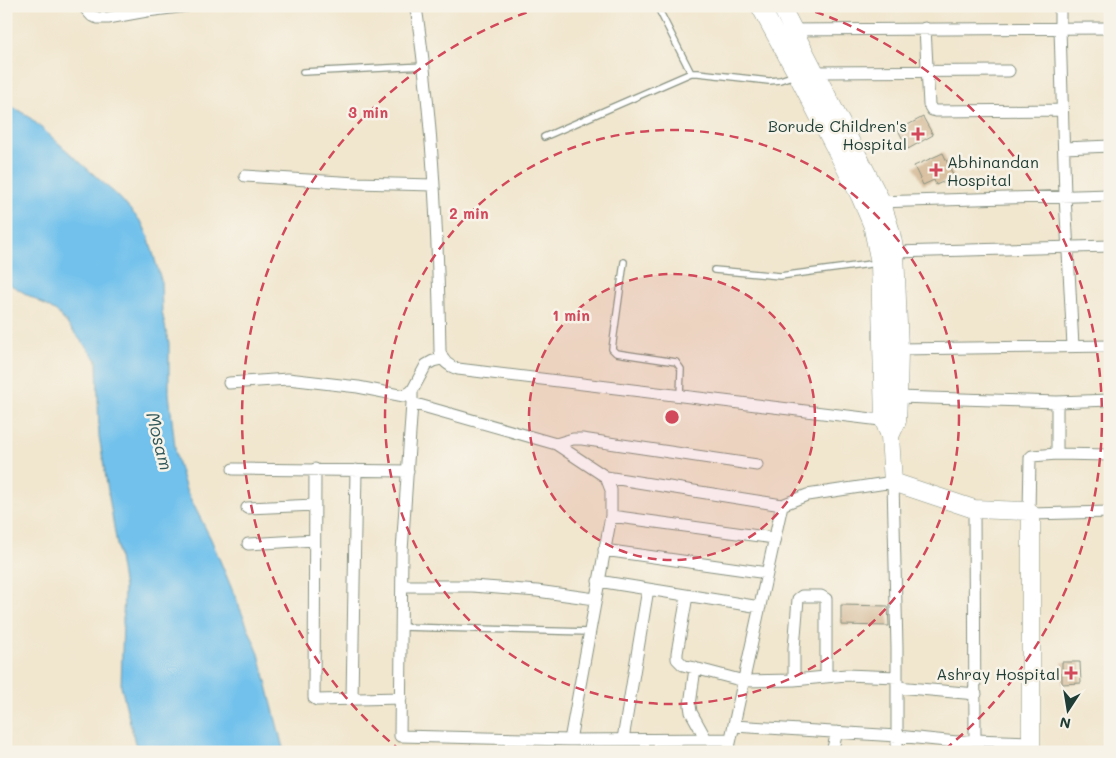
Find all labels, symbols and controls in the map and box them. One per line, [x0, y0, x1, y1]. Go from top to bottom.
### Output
text: 3 min [348, 102, 388, 122]
place label: Borude Children's Hospital [768, 115, 907, 154]
marker: Borude Children's Hospital [911, 127, 925, 141]
place label: Abhinandan Hospital [947, 151, 1039, 190]
marker: Abhinandan Hospital [929, 163, 943, 177]
text: 2 min [449, 203, 489, 223]
text: 1 min [552, 305, 590, 325]
centre of rings [663, 408, 681, 426]
water label: Mosam [141, 409, 179, 473]
place label: Ashray Hospital [936, 663, 1060, 684]
marker: Ashray Hospital [1064, 666, 1078, 680]
north arrow [1044, 686, 1094, 736]
text: N [1058, 713, 1072, 734]

